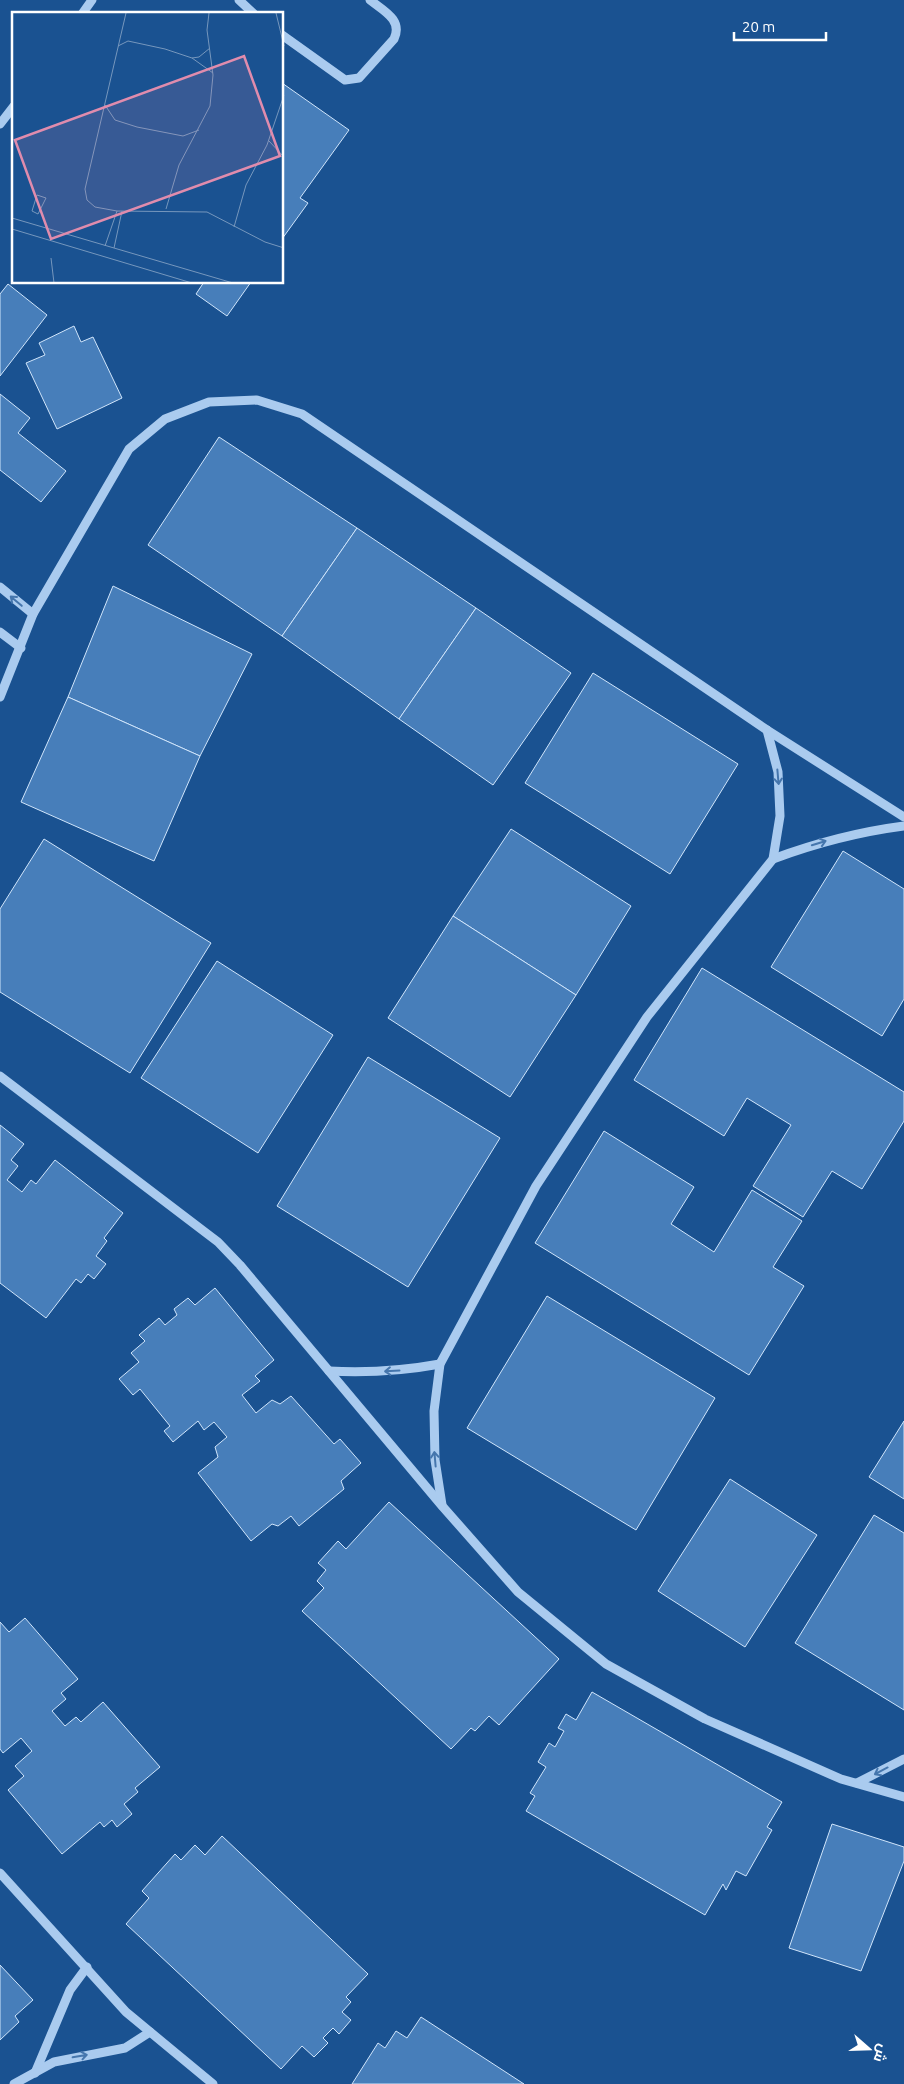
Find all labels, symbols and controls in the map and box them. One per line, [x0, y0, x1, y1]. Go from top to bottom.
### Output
scale bar [734, 10, 826, 42]
inset map [12, 12, 284, 284]
text: 20 m [742, 18, 775, 35]
one-way arrow [10, 595, 23, 606]
one-way arrow [773, 769, 782, 785]
one-way arrow [810, 838, 826, 847]
one-way arrow [384, 1367, 400, 1376]
one-way arrow [431, 1451, 440, 1467]
one-way arrow [873, 1766, 888, 1776]
north arrow [844, 2024, 894, 2074]
text: ش [870, 2042, 892, 2065]
one-way arrow [72, 2051, 88, 2060]

